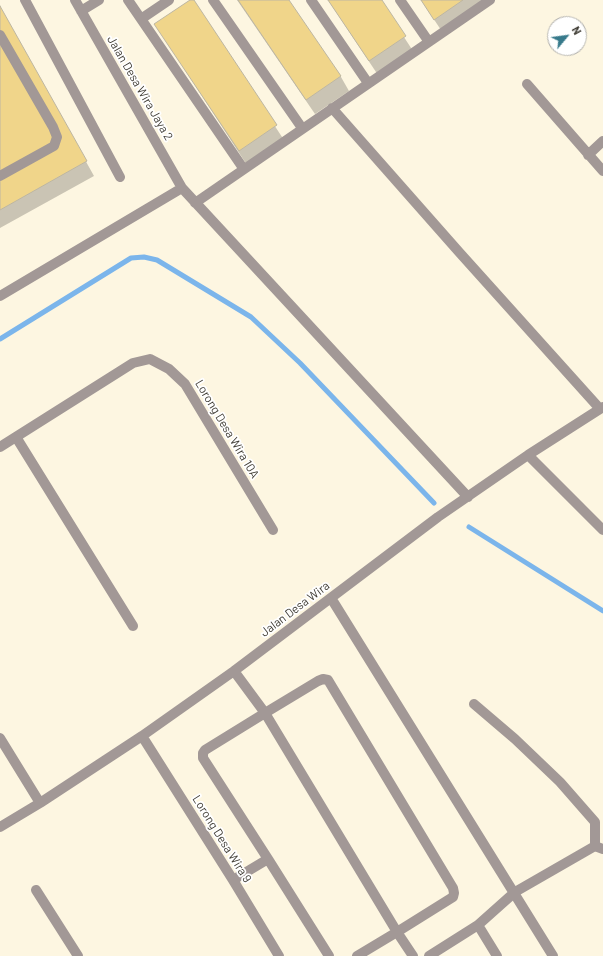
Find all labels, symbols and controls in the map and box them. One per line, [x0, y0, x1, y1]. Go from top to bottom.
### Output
north arrow [547, 16, 587, 56]
text: N [570, 24, 585, 37]
street label: Jalan Desa Wira Jaya 2 [104, 33, 176, 143]
street label: Lorong Desa Wira 10A [192, 377, 262, 481]
street label: Jalan Desa Wira [258, 578, 332, 640]
street label: Lorong Desa Wira 9 [189, 793, 255, 885]

